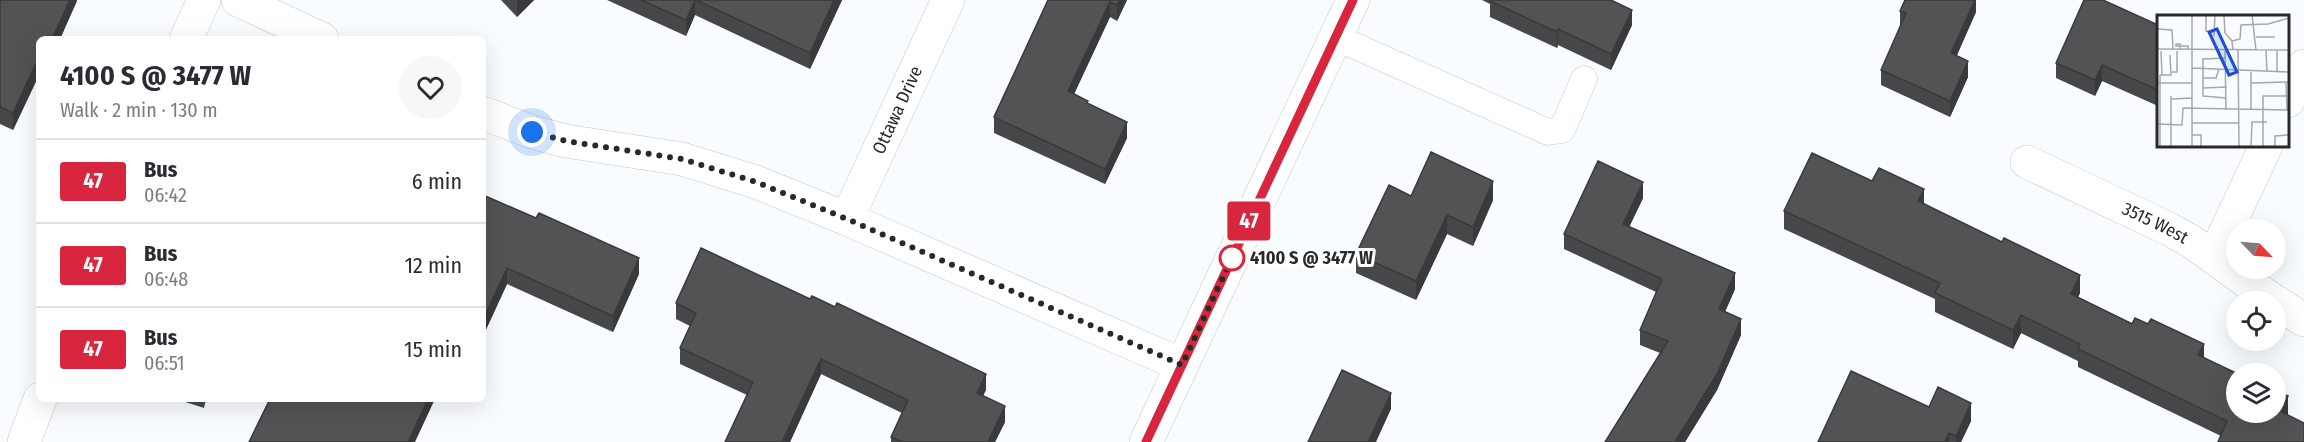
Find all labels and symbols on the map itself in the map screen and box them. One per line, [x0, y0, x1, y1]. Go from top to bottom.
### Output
inset map [2157, 15, 2289, 147]
street label: Ottawa Drive [867, 62, 927, 158]
your location [517, 117, 547, 147]
street label: 3515 West [2119, 198, 2192, 249]
line badge: 47 [1222, 202, 1276, 240]
north arrow [2226, 219, 2286, 279]
marker: 4100 S @ 3477 W [1219, 245, 1245, 271]
place label: 4100 S @ 3477 W [1250, 247, 1373, 269]

